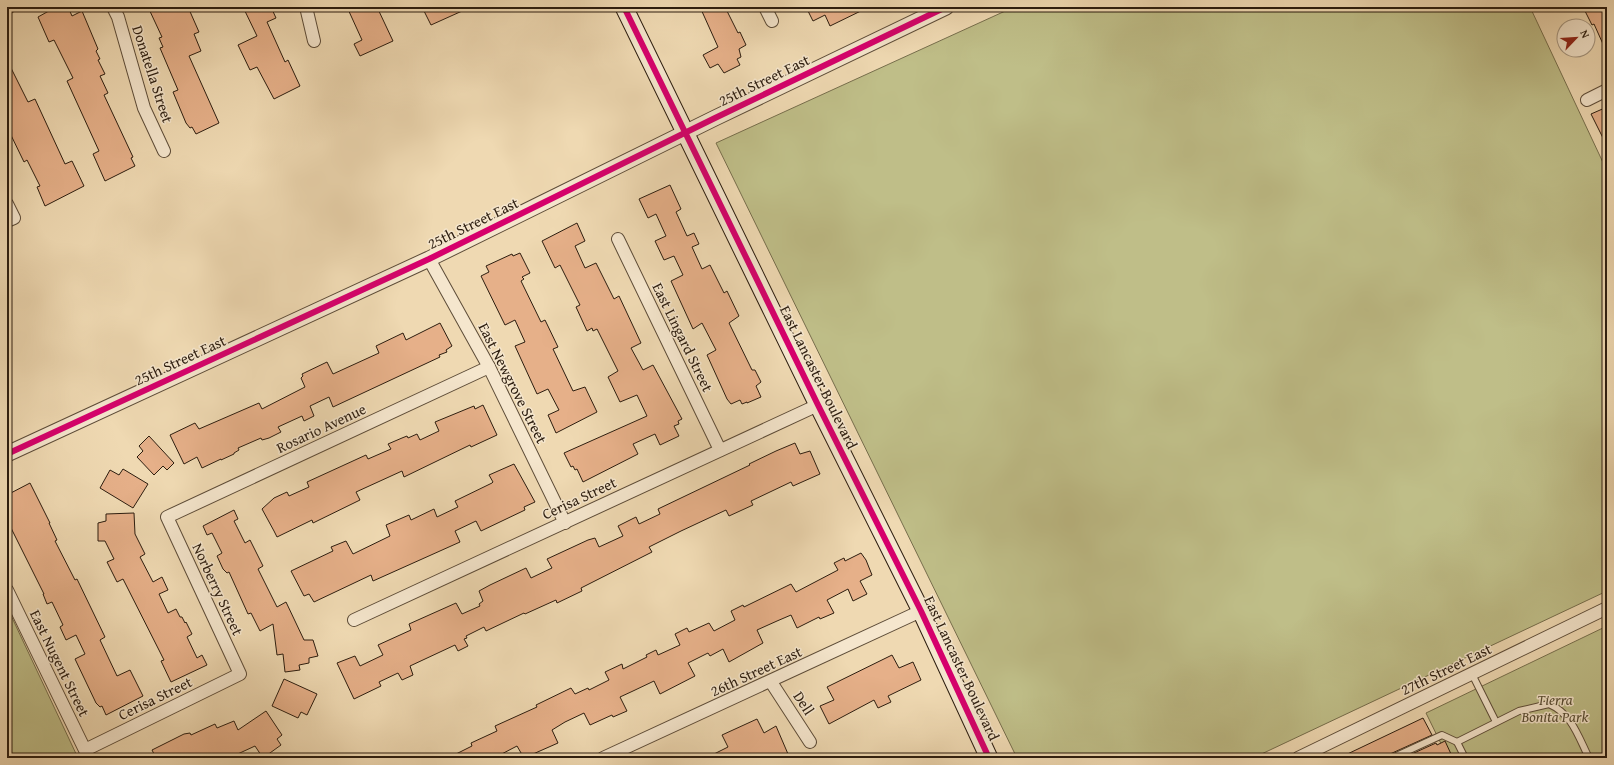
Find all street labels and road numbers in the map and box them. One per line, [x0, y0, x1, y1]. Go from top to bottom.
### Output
street label: Donatella Street [127, 23, 179, 126]
street label: 25th Street East [715, 49, 814, 111]
street label: 25th Street East [424, 192, 523, 254]
street label: East Lingard Street [647, 279, 719, 396]
street label: East Lancaster Boulevard [775, 302, 863, 452]
street label: East Newgrove Street [473, 319, 553, 448]
street label: 25th Street East [131, 329, 230, 390]
street label: Rosario Avenue [273, 398, 369, 458]
street label: Cerisa Street [538, 471, 620, 524]
street label: Norberry Street [187, 539, 249, 639]
street label: East Lancaster Boulevard [919, 592, 1005, 744]
street label: East Nugent Street [25, 606, 95, 721]
street label: 27th Street East [1397, 638, 1496, 700]
street label: 26th Street East [707, 640, 806, 701]
street label: Cerisa Street [114, 671, 196, 725]
street label: Dell [789, 687, 819, 719]

